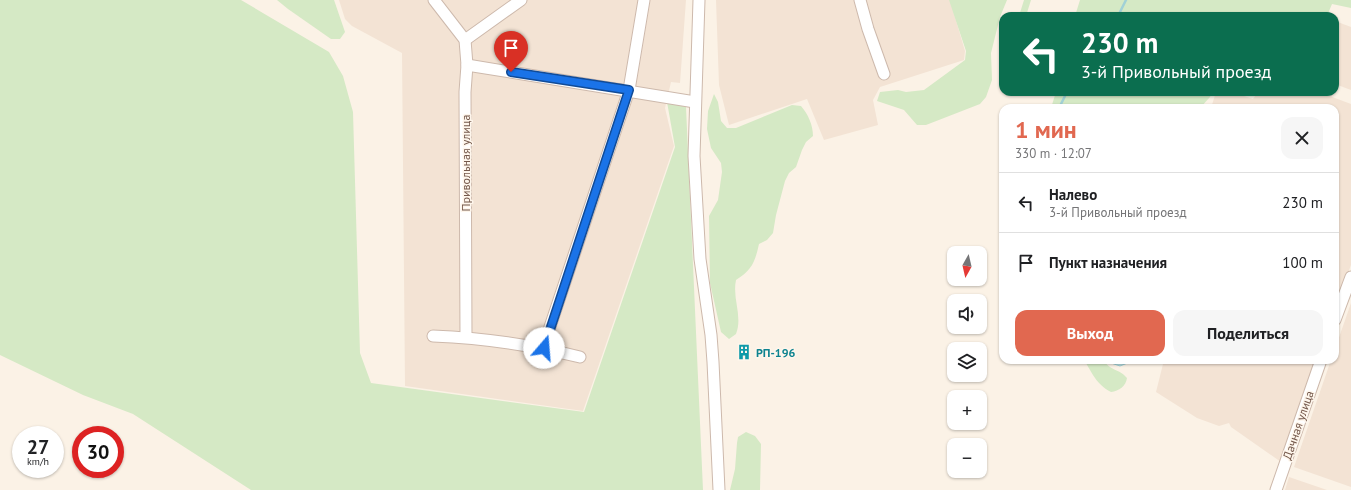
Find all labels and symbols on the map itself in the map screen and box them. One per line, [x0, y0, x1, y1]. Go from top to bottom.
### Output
pin [494, 31, 528, 72]
street label: Привольная улица [458, 115, 473, 211]
north arrow [947, 246, 987, 286]
position arrow [523, 327, 565, 369]
building icon: РП-196 [735, 343, 753, 361]
place label: РП-196 [756, 345, 795, 360]
street label: Дачная улица [1279, 389, 1317, 461]
speed limit sign: 30 [72, 426, 124, 478]

